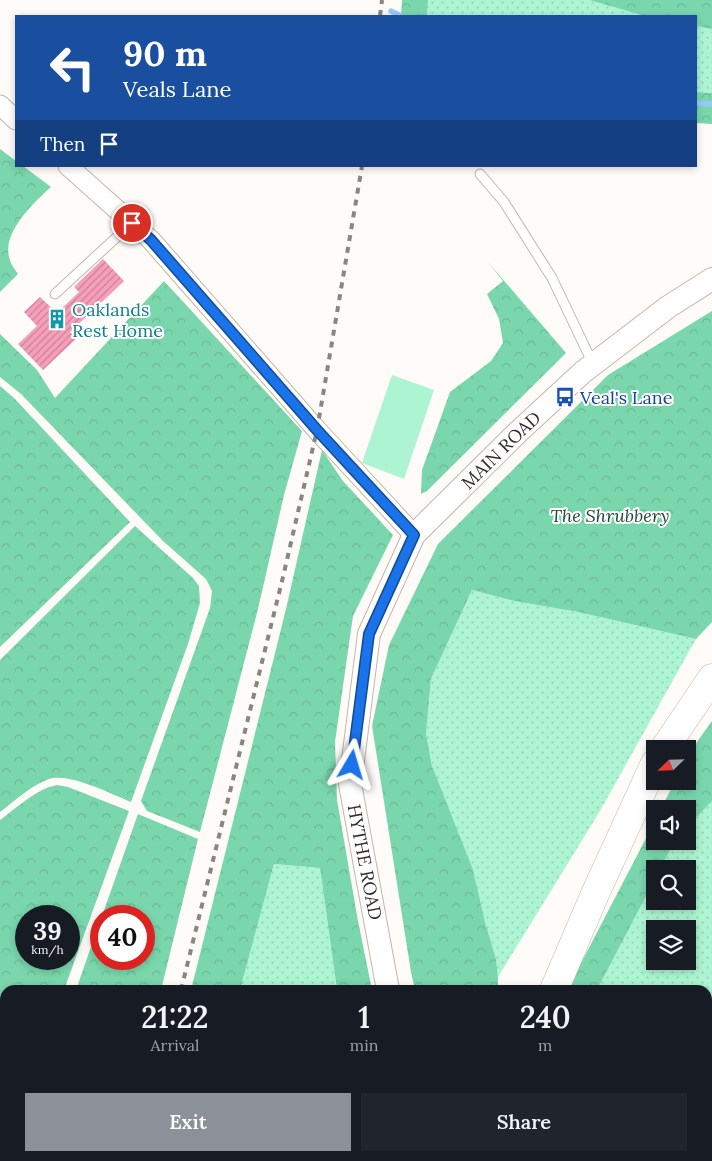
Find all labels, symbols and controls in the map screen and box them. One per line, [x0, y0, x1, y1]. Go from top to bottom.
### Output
text: 90 m [123, 31, 207, 76]
icon: left [40, 35, 105, 100]
text: Veals Lane [123, 75, 232, 103]
icon: arrive [95, 130, 123, 158]
text: Then [40, 132, 85, 156]
pin [111, 202, 153, 244]
icon: arrive [118, 209, 146, 237]
place label: Oaklands Rest Home [72, 298, 163, 342]
building icon: Oaklands Rest Home [46, 308, 68, 330]
bus stop icon: Veal's Lane [554, 386, 576, 408]
place label: Veal's Lane [579, 386, 673, 409]
street label: MAIN ROAD [456, 406, 545, 494]
park label: The Shrubbery [550, 504, 670, 527]
position arrow [325, 738, 377, 790]
north arrow [646, 740, 696, 790]
map controls [646, 740, 696, 970]
button: sound [646, 800, 696, 850]
street label: HYTHE ROAD [343, 802, 387, 922]
button: search [646, 860, 696, 910]
speed limit sign: 40 [90, 905, 155, 970]
text: 39 [33, 915, 62, 947]
button: layers [646, 920, 696, 970]
text: km/h [31, 942, 64, 957]
text: 21:22 [141, 998, 209, 1036]
text: 1 [358, 998, 370, 1036]
text: 240 [520, 998, 571, 1036]
text: Arrival [150, 1035, 199, 1055]
text: min [350, 1035, 378, 1055]
text: m [538, 1035, 552, 1055]
button: Exit [25, 1093, 351, 1151]
button: Share [361, 1093, 687, 1151]

